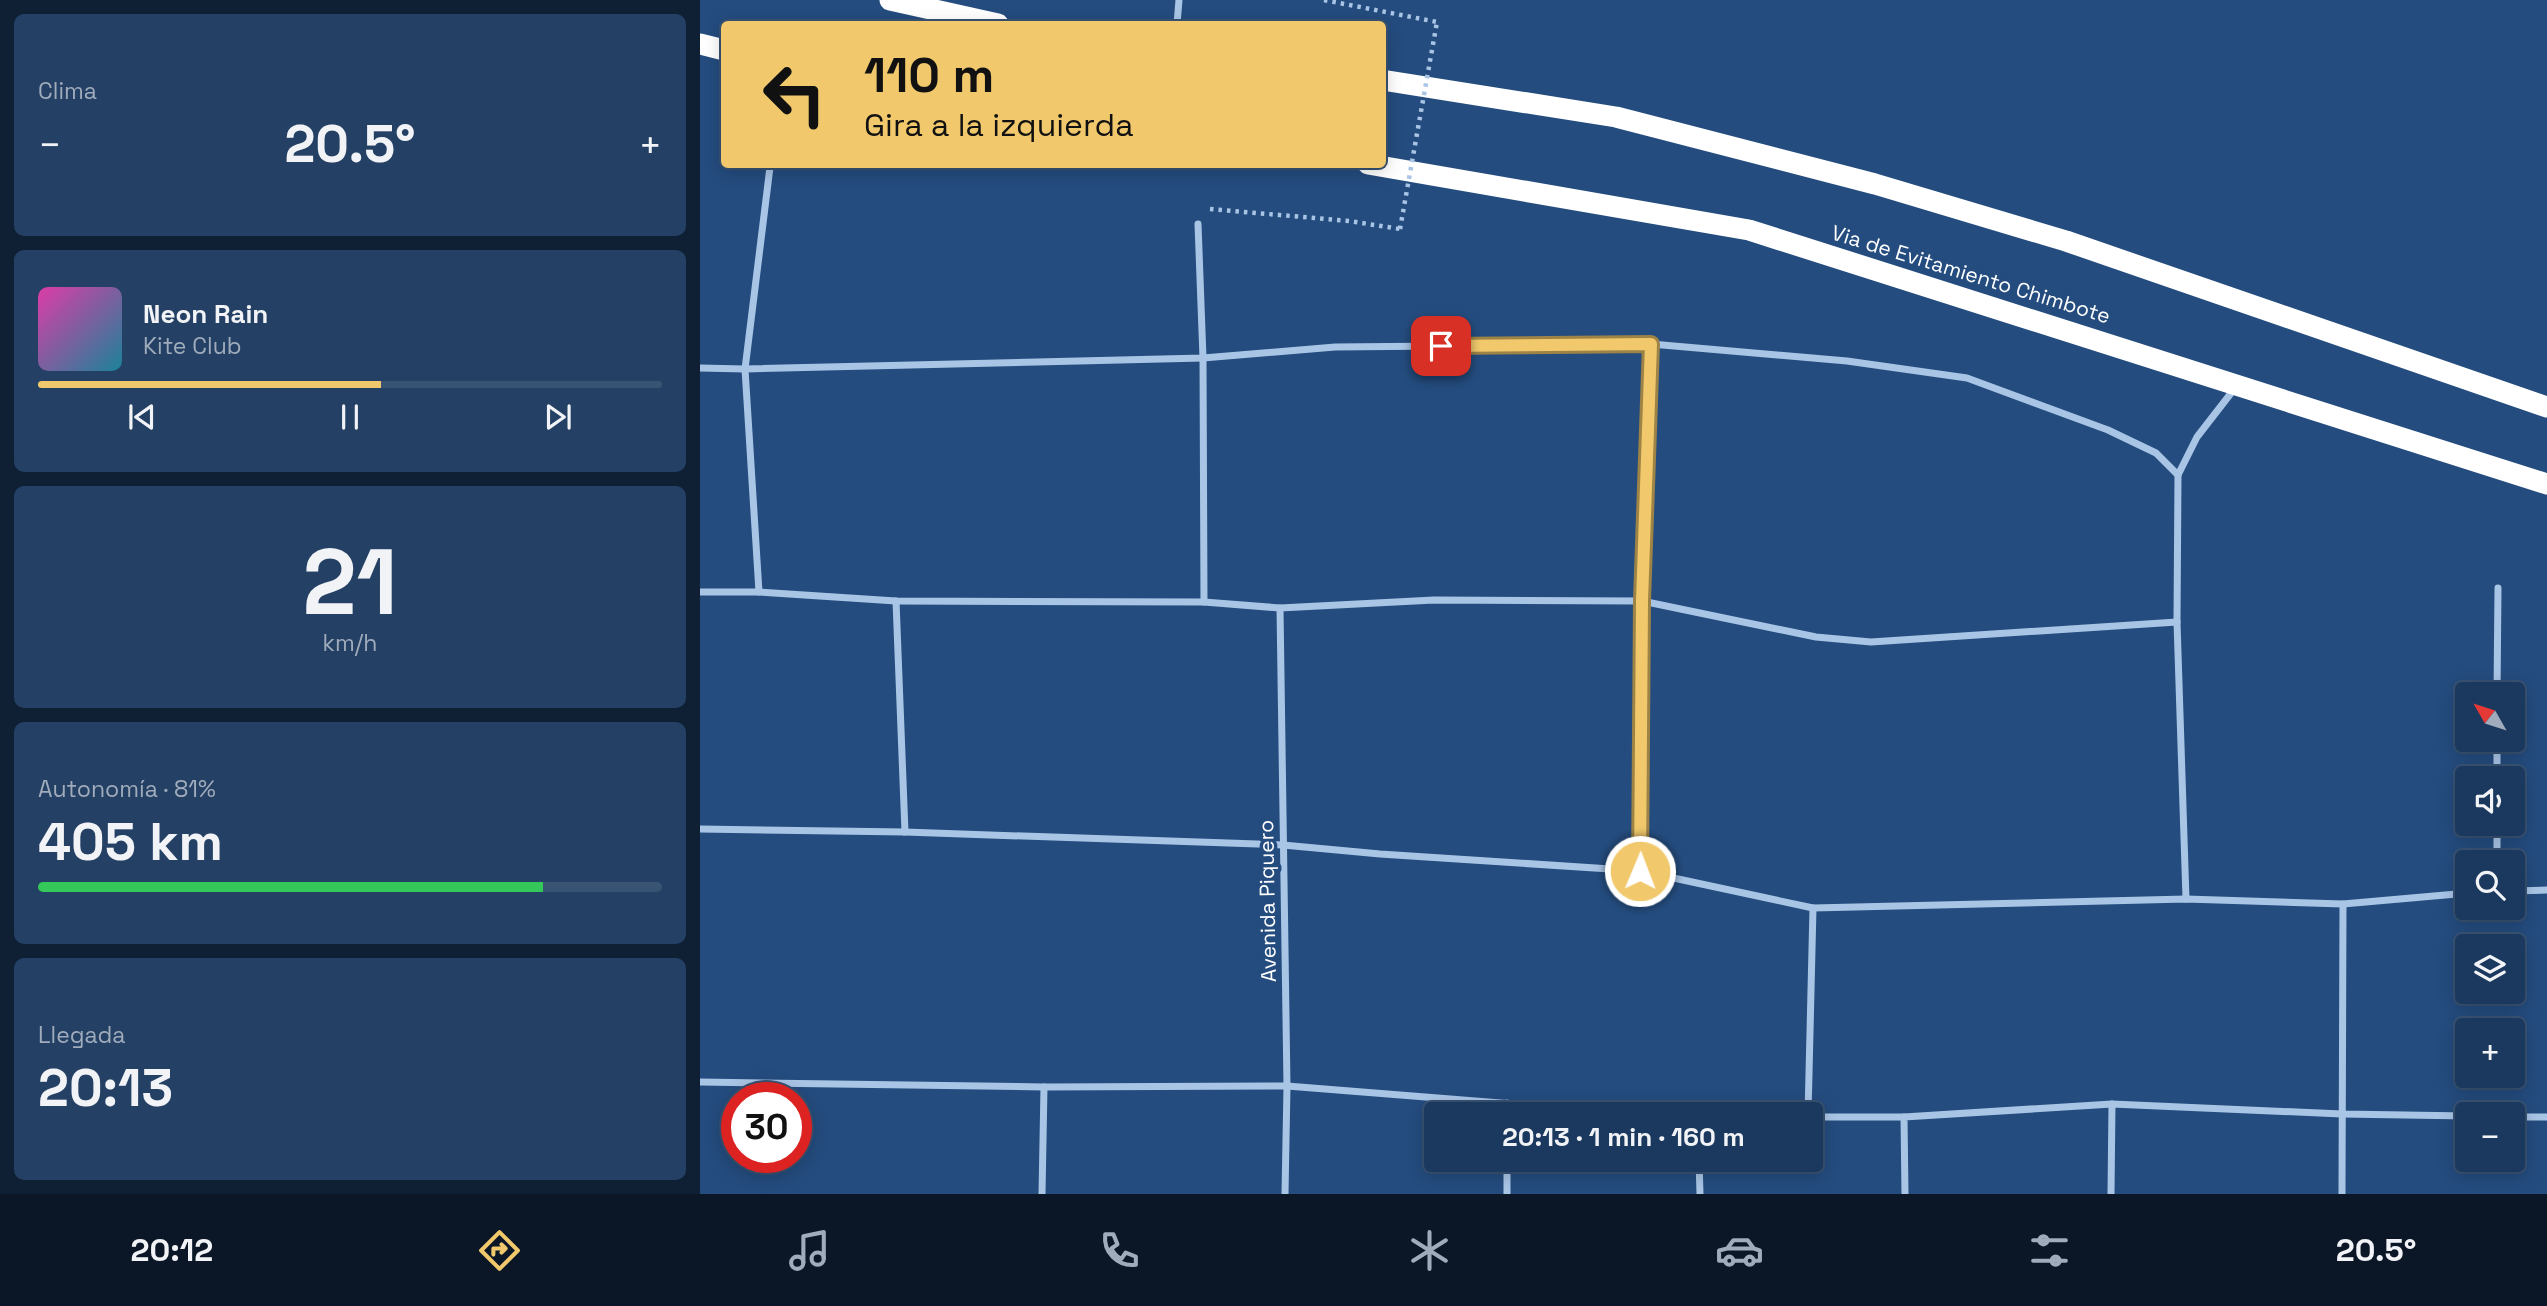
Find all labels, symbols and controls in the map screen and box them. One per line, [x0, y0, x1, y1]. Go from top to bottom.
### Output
text: 110 m [864, 44, 994, 106]
icon: left [749, 49, 840, 140]
text: Clima [38, 76, 97, 106]
text: Gira a la izquierda [864, 105, 1134, 145]
text: 20.5° [284, 111, 416, 177]
text: − [38, 121, 62, 169]
text: + [638, 121, 662, 169]
street label: Via de Evitamiento Chimbote [1828, 219, 2114, 329]
text: Neon Rain [143, 297, 268, 331]
pin [1411, 316, 1471, 376]
icon: arrive [1422, 327, 1460, 365]
text: Kite Club [143, 331, 242, 361]
icon: previous [123, 398, 161, 436]
icon: pause [331, 398, 369, 436]
icon: next [539, 398, 577, 436]
text: 21 [302, 524, 398, 641]
text: km/h [323, 628, 377, 658]
north arrow [2455, 682, 2525, 752]
map controls [2455, 682, 2525, 1172]
button: sound [2455, 766, 2525, 836]
text: Autonomía · 81% [38, 774, 216, 804]
text: 405 km [38, 809, 223, 875]
street label: Avenida Piquero [1252, 820, 1282, 982]
position arrow [1603, 834, 1677, 908]
button: search [2455, 850, 2525, 920]
button: layers [2455, 934, 2525, 1004]
button: + [2455, 1018, 2525, 1088]
text: Llegada [38, 1020, 126, 1050]
text: 20:13 [38, 1055, 173, 1121]
speed limit sign: 30 [721, 1082, 812, 1173]
button: − [2455, 1102, 2525, 1172]
text: 20:13 · 1 min · 160 m [1502, 1120, 1745, 1154]
icon: directions [475, 1226, 524, 1275]
icon: music [785, 1226, 834, 1275]
icon: phone [1095, 1226, 1144, 1275]
icon: climate [1405, 1226, 1454, 1275]
icon: car [1715, 1226, 1764, 1275]
icon: filters [2025, 1226, 2074, 1275]
text: 20:12 [131, 1230, 213, 1270]
text: 20.5° [2336, 1230, 2416, 1270]

